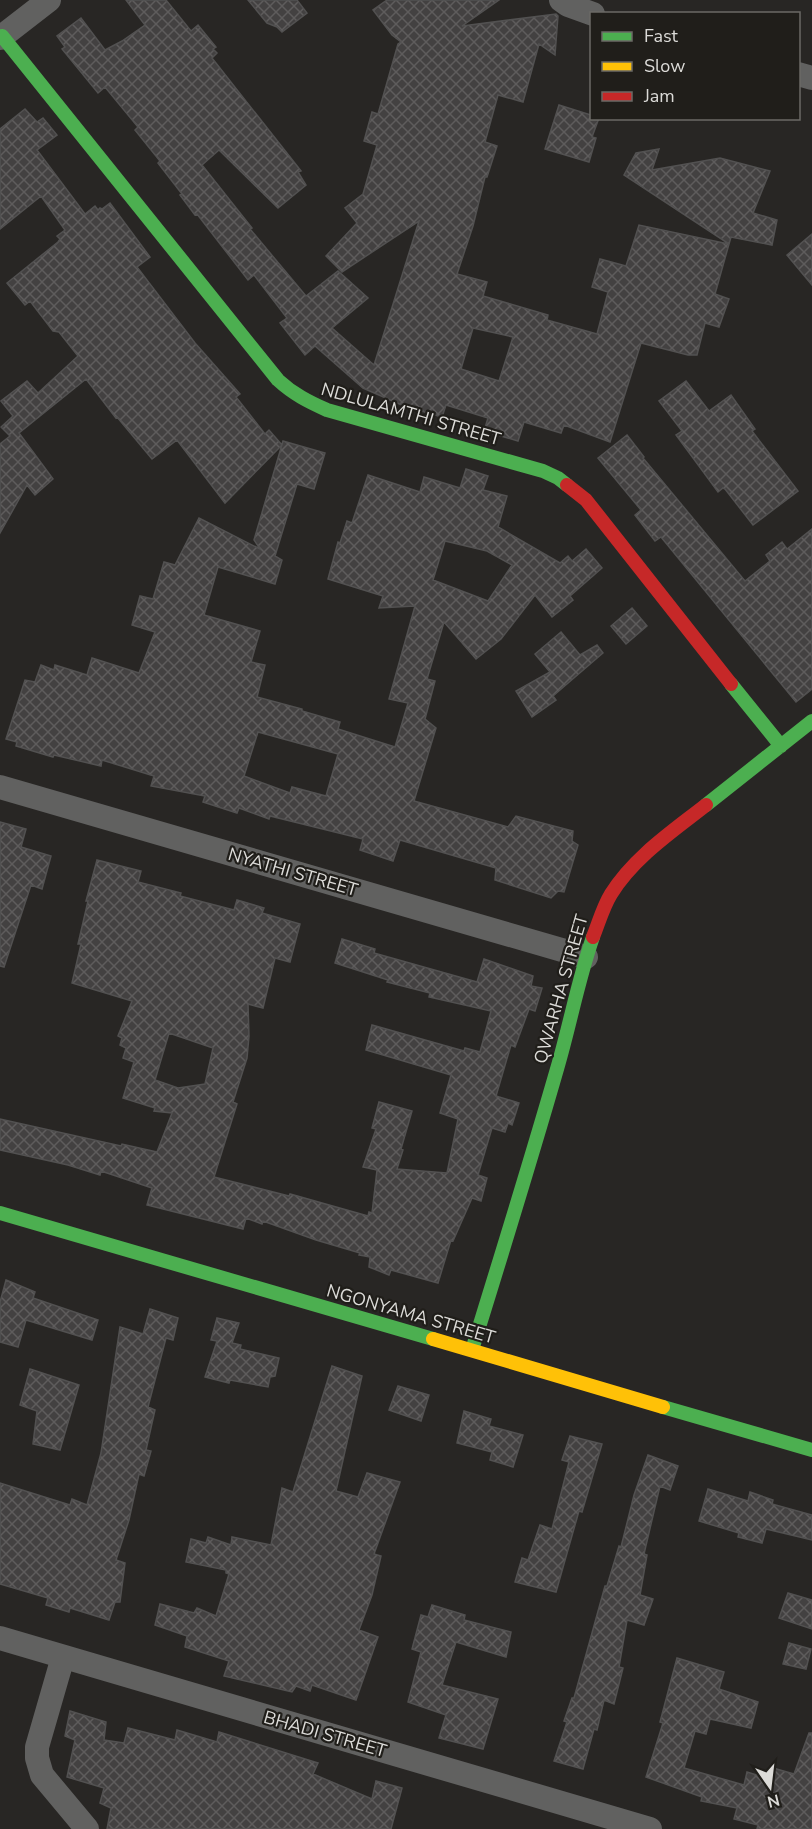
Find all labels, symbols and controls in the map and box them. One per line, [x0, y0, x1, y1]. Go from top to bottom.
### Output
legend [590, 12, 800, 120]
text: Fast [644, 24, 679, 48]
text: Slow [644, 54, 685, 78]
text: Jam [643, 84, 675, 108]
street label: NDLULAMTHI STREET [318, 377, 504, 451]
street label: NYATHI STREET [225, 842, 361, 902]
street label: QWARHA STREET [528, 911, 594, 1066]
street label: NGONYAMA STREET [324, 1278, 498, 1350]
street label: BHADI STREET [261, 1705, 389, 1763]
north arrow [740, 1757, 800, 1817]
text: N [765, 1788, 782, 1813]

